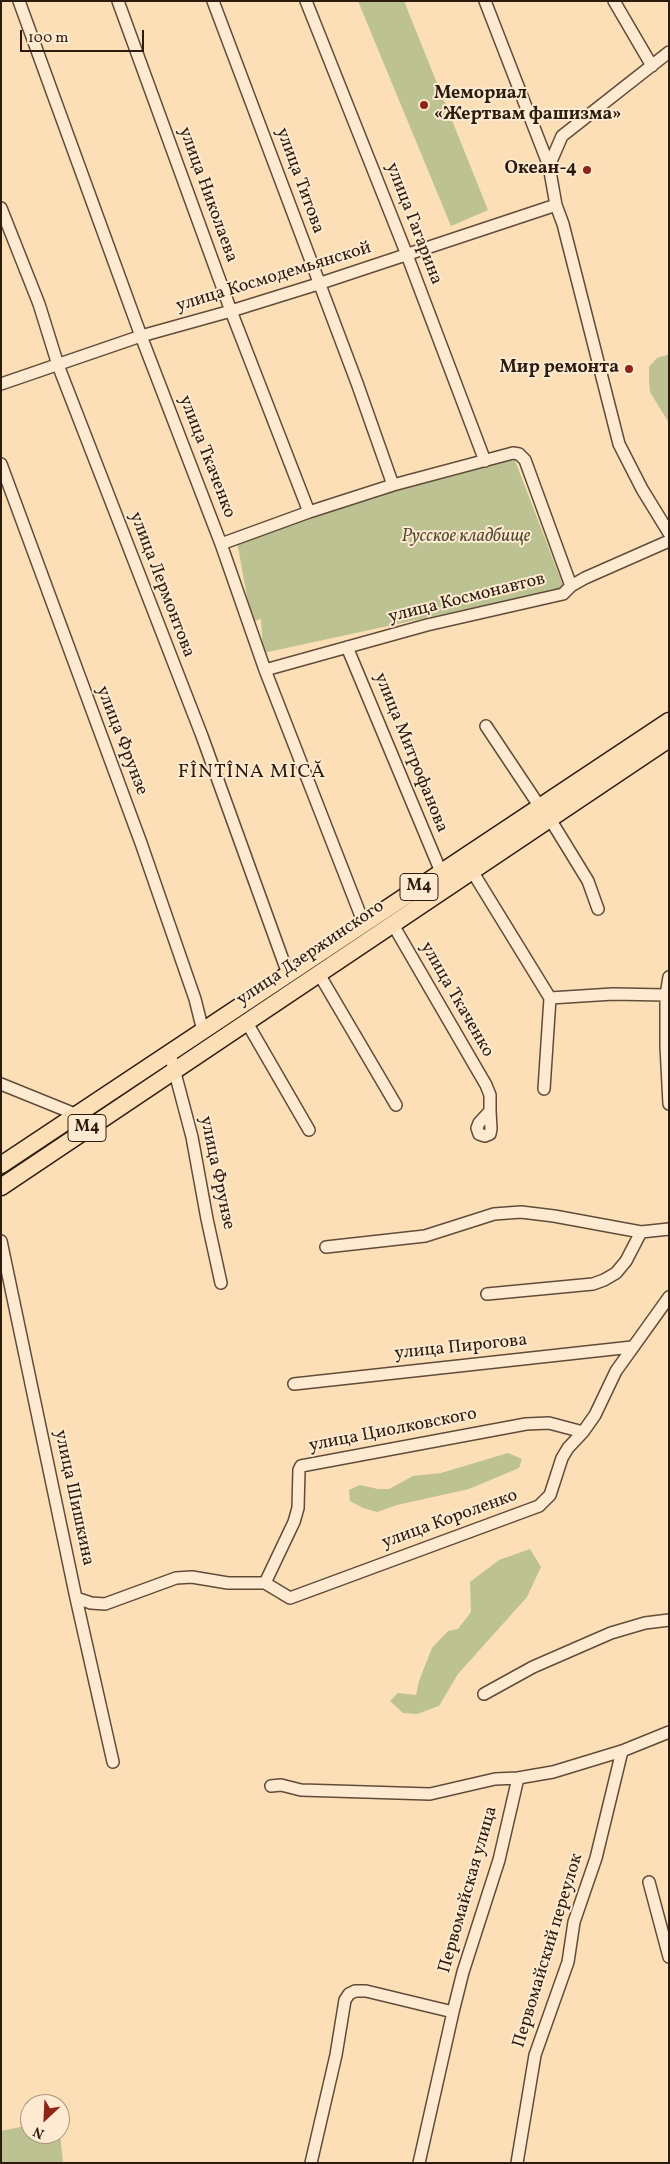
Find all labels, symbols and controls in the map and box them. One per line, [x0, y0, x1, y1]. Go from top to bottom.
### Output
scale bar [22, 20, 146, 52]
text: 100 m [28, 28, 68, 49]
place label: Мемориал «Жертвам фашизма» [434, 84, 622, 126]
marker: Мемориал «Жертвам фашизма» [418, 99, 430, 111]
street label: улица Николаева [172, 124, 242, 266]
street label: улица Титова [270, 125, 328, 237]
place label: Океан-4 [505, 159, 577, 181]
street label: улица Гагарина [380, 160, 446, 288]
marker: Океан-4 [581, 164, 593, 176]
street label: улица Космодемьянской [174, 238, 374, 318]
place label: Мир ремонта [499, 358, 619, 380]
marker: Мир ремонта [623, 363, 635, 375]
street label: улица Ткаченко [173, 393, 239, 521]
street label: улица Лермонтова [123, 509, 199, 661]
park label: Русское кладбище [402, 527, 530, 549]
street label: улица Космонавтов [386, 569, 548, 629]
street label: улица Митрофанова [368, 670, 452, 836]
street label: улица Фрунзе [90, 683, 152, 799]
district label: FÎNTÎNA MICĂ [176, 761, 328, 785]
road number: M4 [400, 874, 438, 900]
street label: улица Дзержинского [233, 897, 389, 1011]
street label: улица Ткаченко [414, 939, 498, 1061]
road number: M4 [68, 1114, 106, 1142]
street label: улица Фрунзе [193, 1114, 239, 1232]
street label: улица Пирогова [394, 1330, 528, 1366]
street label: улица Циолковского [307, 1404, 479, 1458]
street label: улица Шишкина [48, 1428, 98, 1568]
street label: улица Короленко [379, 1485, 521, 1555]
street label: Первомайская улица [435, 1804, 503, 1976]
street label: Первомайский переулок [509, 1851, 589, 2051]
north arrow [20, 2094, 70, 2144]
text: N [30, 2121, 48, 2143]

